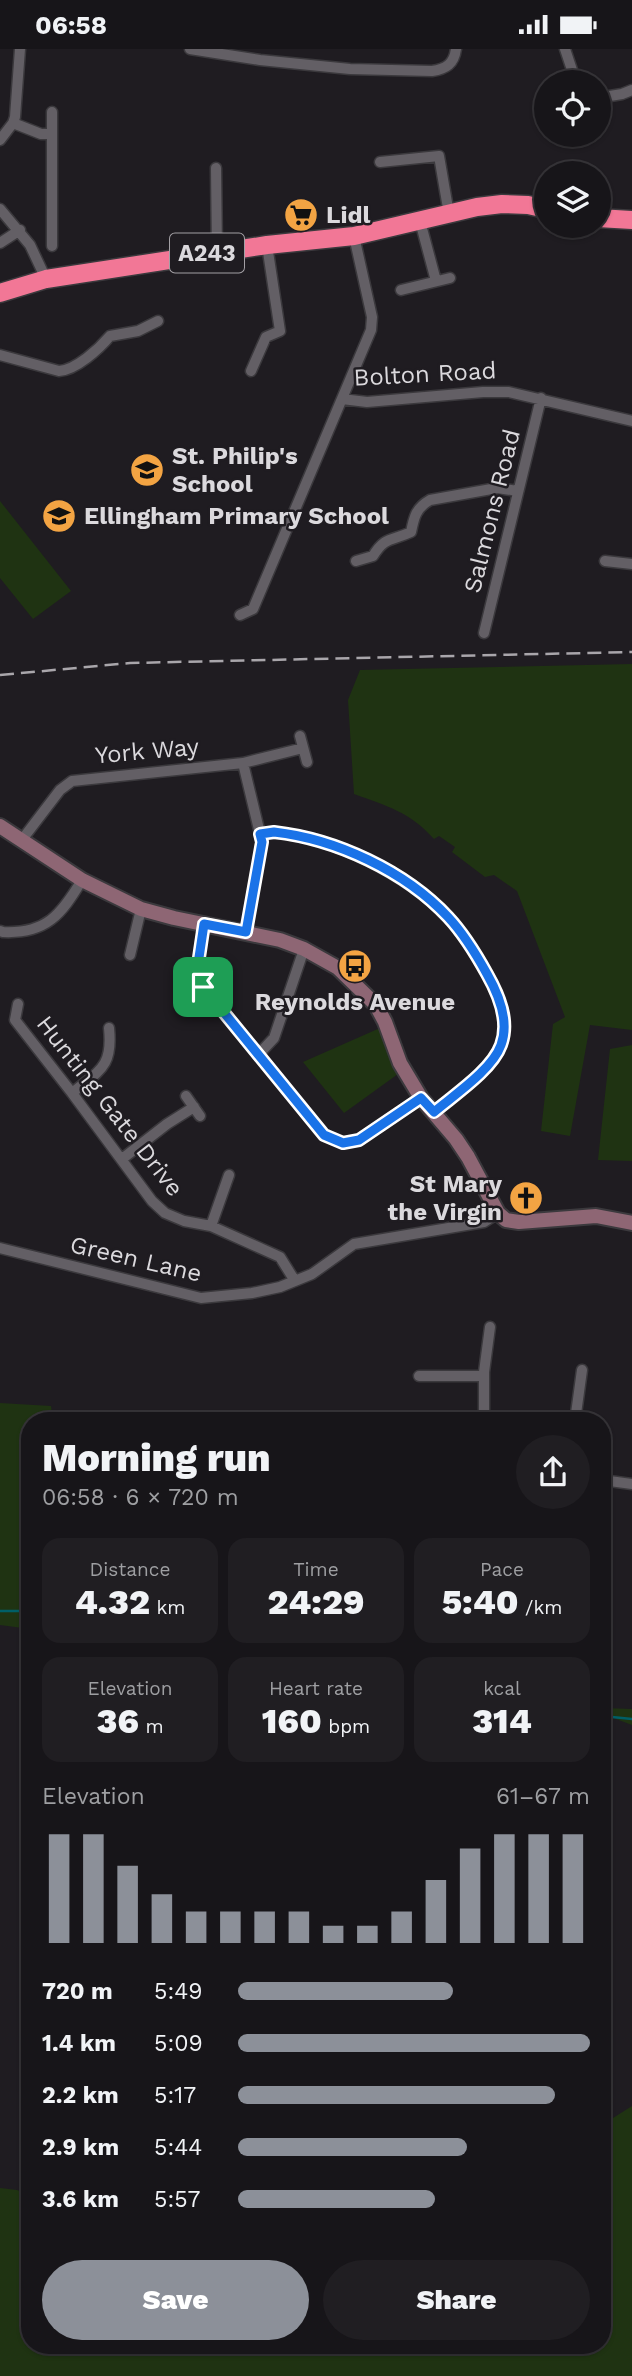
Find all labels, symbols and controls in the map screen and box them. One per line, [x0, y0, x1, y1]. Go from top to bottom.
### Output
text: 06:58 [35, 10, 107, 40]
map controls [534, 70, 611, 238]
button: locate [534, 70, 611, 147]
button: layers [534, 161, 611, 238]
supermarket icon: Lidl [282, 196, 320, 234]
place label: Lidl [326, 201, 370, 229]
road number: A243 [170, 233, 244, 273]
street label: Bolton Road [353, 356, 497, 392]
street label: Salmons Road [458, 426, 526, 596]
place label: St. Philip's School [172, 442, 298, 498]
school or university icon: St. Philip's School [128, 451, 166, 489]
school or university icon: Ellingham Primary School [40, 497, 78, 535]
place label: Ellingham Primary School [84, 502, 389, 530]
street label: York Way [94, 732, 201, 769]
bus stop icon: Reynolds Avenue [336, 947, 374, 985]
pin [173, 957, 233, 1017]
icon: arrive [184, 968, 222, 1006]
place label: Reynolds Avenue [255, 988, 455, 1016]
street label: Hunting Gate Drive [31, 1010, 189, 1202]
place label: St Mary the Virgin [388, 1170, 502, 1226]
church icon: St Mary the Virgin [507, 1179, 545, 1217]
street label: Green Lane [67, 1230, 205, 1288]
button: share [516, 1435, 590, 1509]
text: Morning run [42, 1436, 271, 1480]
text: 06:58 · 6 × 720 m [42, 1484, 239, 1511]
text: Distance [90, 1558, 170, 1581]
text: Time [293, 1558, 339, 1581]
text: Pace [480, 1558, 524, 1581]
text: 4.32 [75, 1581, 150, 1623]
text: 24:29 [267, 1581, 365, 1623]
text: 5:40 [442, 1581, 519, 1623]
text: km [150, 1596, 185, 1619]
text: /km [519, 1596, 562, 1619]
text: Elevation [88, 1677, 172, 1700]
text: Heart rate [269, 1677, 363, 1700]
text: kcal [483, 1677, 521, 1700]
text: 36 [96, 1700, 139, 1742]
text: 160 [262, 1700, 322, 1742]
text: 314 [472, 1700, 532, 1742]
text: m [139, 1715, 164, 1738]
text: bpm [322, 1715, 370, 1738]
text: Elevation [42, 1783, 145, 1810]
text: 61–67 m [496, 1783, 590, 1810]
text: 720 m [42, 1978, 113, 2005]
text: 5:49 [154, 1978, 202, 2005]
text: 1.4 km [42, 2030, 116, 2057]
text: 5:09 [154, 2030, 203, 2057]
text: 2.2 km [42, 2082, 119, 2109]
text: 5:17 [154, 2082, 196, 2109]
text: 2.9 km [42, 2134, 119, 2161]
text: 5:44 [154, 2134, 202, 2161]
text: 3.6 km [42, 2186, 119, 2213]
text: 5:57 [154, 2186, 200, 2213]
button: Save [42, 2260, 309, 2340]
button: Share [323, 2260, 590, 2340]

